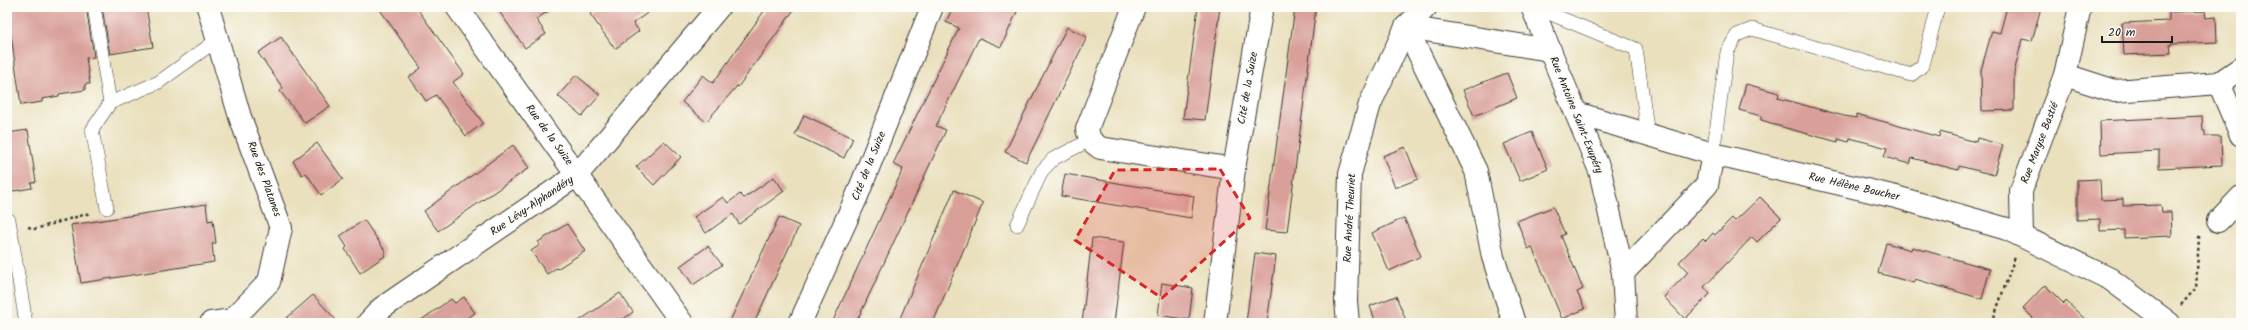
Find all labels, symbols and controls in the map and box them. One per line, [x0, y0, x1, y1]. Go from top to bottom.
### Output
scale bar [2102, 18, 2172, 44]
text: 20 m [2108, 23, 2136, 42]
street label: Cité de la Suize [1233, 50, 1263, 126]
street label: Rue Antoine Saint-Exupéry [1544, 54, 1608, 177]
street label: Rue Maryse Bastié [2016, 98, 2064, 187]
street label: Rue de la Suize [521, 101, 577, 169]
street label: Cité de la Suize [847, 129, 891, 203]
street label: Rue des Platanes [242, 139, 286, 220]
street label: Rue Hélène Boucher [1807, 168, 1902, 206]
street label: Rue Lévy-Alphandéry [487, 171, 578, 241]
street label: Rue André Theuriet [1339, 172, 1361, 263]

